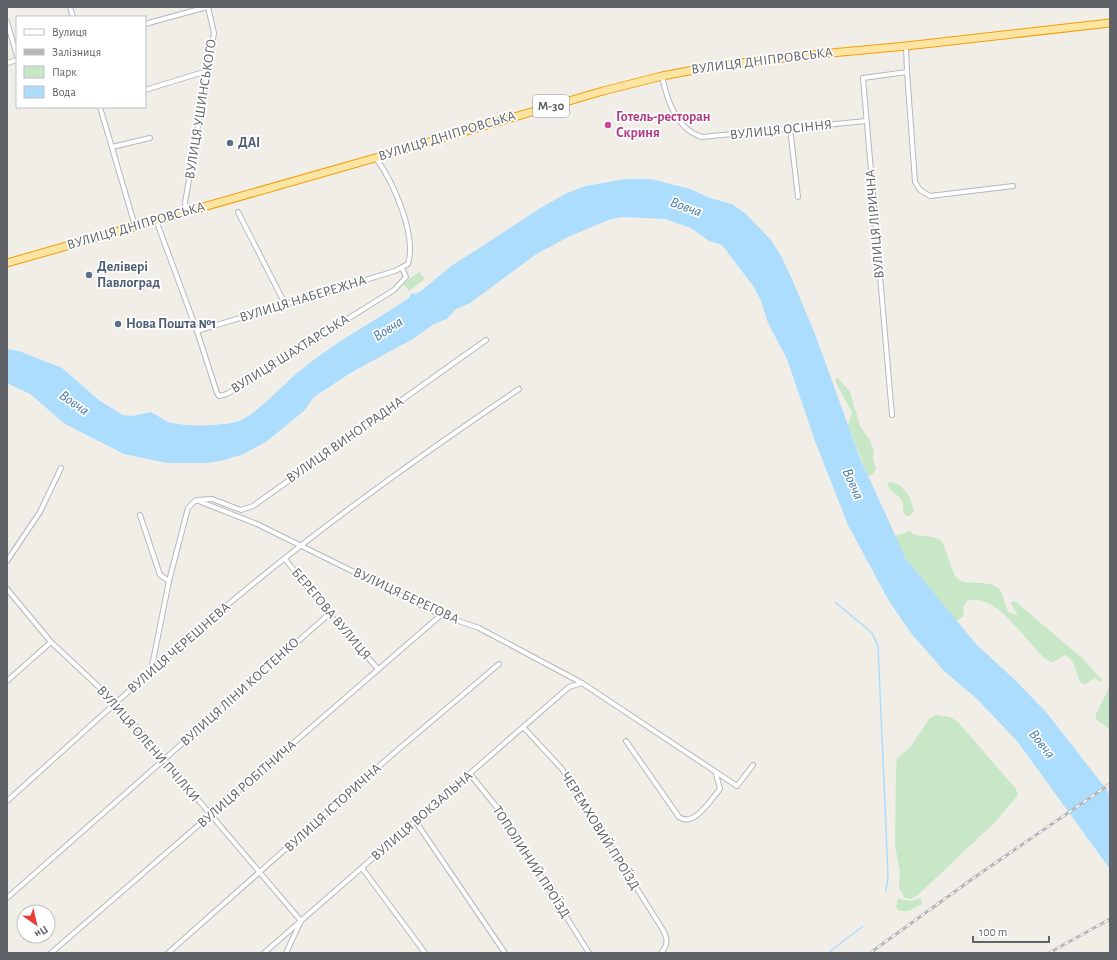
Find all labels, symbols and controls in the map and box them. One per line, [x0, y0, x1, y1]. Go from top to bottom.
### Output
legend [16, 16, 146, 108]
text: Вулиця [52, 26, 87, 39]
street label: ВУЛИЦЯ УШИНСЬКОГО [183, 38, 219, 180]
street label: ВУЛИЦЯ ДНІПРОВСЬКА [690, 45, 834, 77]
text: Залізниця [52, 46, 101, 58]
text: Парк [52, 66, 77, 78]
text: Вода [52, 86, 76, 98]
road number: М-30 [533, 95, 569, 117]
street label: ВУЛИЦЯ ДНІПРОВСЬКА [377, 108, 517, 164]
place label: Готель-ресторан Скриня [616, 110, 711, 140]
street label: ВУЛИЦЯ ОСІННЯ [729, 118, 833, 142]
marker: Готель-ресторан Скриня [603, 120, 613, 130]
place label: ДАІ [238, 136, 260, 150]
marker: ДАІ [225, 138, 235, 148]
street label: ВУЛИЦЯ ЛІРИЧНА [863, 169, 887, 279]
water label: Вовча [668, 194, 704, 220]
street label: ВУЛИЦЯ ДНІПРОВСЬКА [65, 200, 207, 252]
place label: Делівері Павлоград [97, 260, 160, 290]
marker: Делівері Павлоград [84, 270, 94, 280]
street label: ВУЛИЦЯ НАБЕРЕЖНА [238, 273, 368, 325]
street label: ВУЛИЦЯ ШАХТАРСЬКА [229, 312, 351, 396]
water label: Вовча [370, 314, 406, 344]
place label: Нова Пошта №1 [126, 317, 216, 331]
marker: Нова Пошта №1 [113, 319, 123, 329]
water label: Вовча [56, 388, 92, 418]
street label: ВУЛИЦЯ ВИНОГРАДНА [284, 394, 406, 486]
water label: Вовча [840, 466, 866, 502]
street label: ВУЛИЦЯ БЕРЕГОВА [351, 565, 461, 627]
street label: БЕРЕГОВА ВУЛИЦЯ [289, 566, 373, 662]
street label: ВУЛИЦЯ ЧЕРЕШНЕВА [125, 600, 233, 696]
street label: ВУЛИЦЯ ЛІНИ КОСТЕНКО [178, 635, 302, 749]
street label: ВУЛИЦЯ ОЛЕНИ ПЧІЛКИ [94, 683, 202, 805]
water label: Вовча [1026, 727, 1058, 761]
street label: ВУЛИЦЯ РОБІТНИЧА [195, 738, 299, 830]
street label: ВУЛИЦЯ ІСТОРИЧНА [282, 761, 384, 855]
street label: ВУЛИЦЯ ВОКЗАЛЬНА [369, 769, 475, 863]
street label: ЧЕРЕМХОВИЙ ПРОЇЗД [558, 769, 644, 892]
street label: ТОПОЛИНИЙ ПРОЇЗД [490, 802, 574, 920]
north arrow [16, 904, 56, 944]
scale bar [973, 918, 1049, 944]
text: Пн [33, 924, 50, 940]
text: 100 m [979, 926, 1007, 938]

